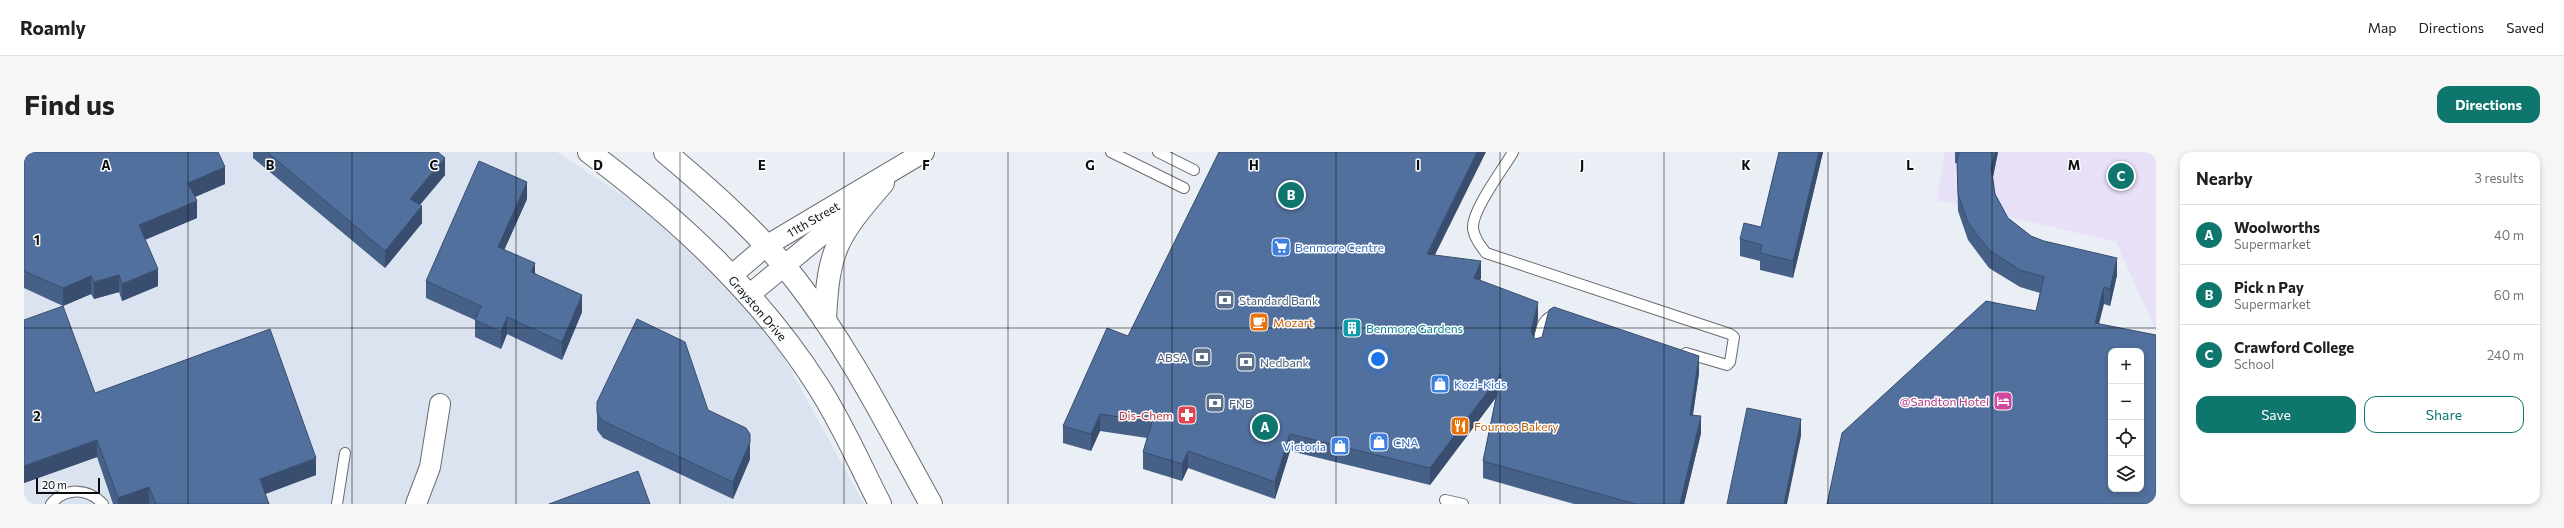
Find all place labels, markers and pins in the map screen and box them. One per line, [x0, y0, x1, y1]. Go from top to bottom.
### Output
pin: C [2108, 161, 2134, 191]
pin: B [1278, 180, 1304, 210]
supermarket icon: Benmore Centre [1270, 236, 1292, 258]
place label: Benmore Centre [1295, 240, 1384, 254]
bank icon: Standard Bank [1214, 289, 1236, 311]
place label: Standard Bank [1239, 293, 1319, 307]
cafe icon: Mozart [1248, 311, 1270, 333]
place label: Mozart [1273, 315, 1314, 329]
building icon: Benmore Gardens [1341, 317, 1363, 339]
place label: Benmore Gardens [1366, 321, 1463, 335]
bank icon: ABSA [1191, 346, 1213, 368]
place label: ABSA [1157, 350, 1188, 364]
bank icon: Nedbank [1235, 351, 1257, 373]
place label: Nedbank [1260, 355, 1310, 369]
shop icon: Kozi-Kids [1429, 373, 1451, 395]
place label: Kozi-Kids [1454, 377, 1506, 391]
hotel icon: @Sandton Hotel [1992, 390, 2014, 412]
bank icon: FNB [1204, 392, 1226, 414]
place label: @Sandton Hotel [1900, 394, 1989, 408]
place label: FNB [1229, 396, 1253, 410]
pharmacy icon: Dis-Chem [1176, 404, 1198, 426]
place label: Dis-Chem [1119, 408, 1173, 422]
pin: A [1252, 412, 1278, 442]
restaurant icon: Fournos Bakery [1449, 415, 1471, 437]
place label: Fournos Bakery [1474, 419, 1559, 433]
shop icon: CNA [1368, 431, 1390, 453]
shop icon: Victoria [1329, 435, 1351, 457]
place label: CNA [1393, 435, 1419, 449]
place label: Victoria [1283, 439, 1326, 453]

